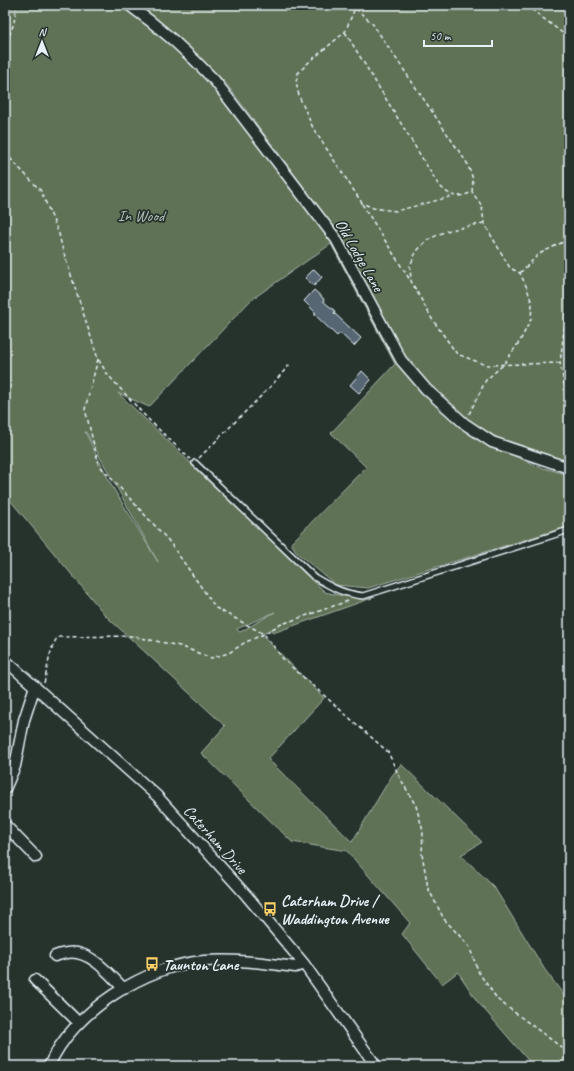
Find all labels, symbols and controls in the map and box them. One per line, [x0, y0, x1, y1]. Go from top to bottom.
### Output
north arrow [22, 22, 62, 62]
scale bar [424, 22, 492, 48]
text: N [39, 25, 48, 39]
text: 50 m [430, 28, 452, 44]
park label: In Wood [118, 206, 167, 226]
street label: Old Lodge Lane [330, 216, 389, 297]
street label: Caterham Drive [179, 801, 253, 880]
place label: Caterham Drive / Waddington Avenue [281, 891, 390, 929]
bus stop icon: Caterham Drive / Waddington Avenue [262, 901, 278, 917]
place label: Taunton Lane [163, 955, 240, 975]
bus stop icon: Taunton Lane [144, 956, 160, 972]

